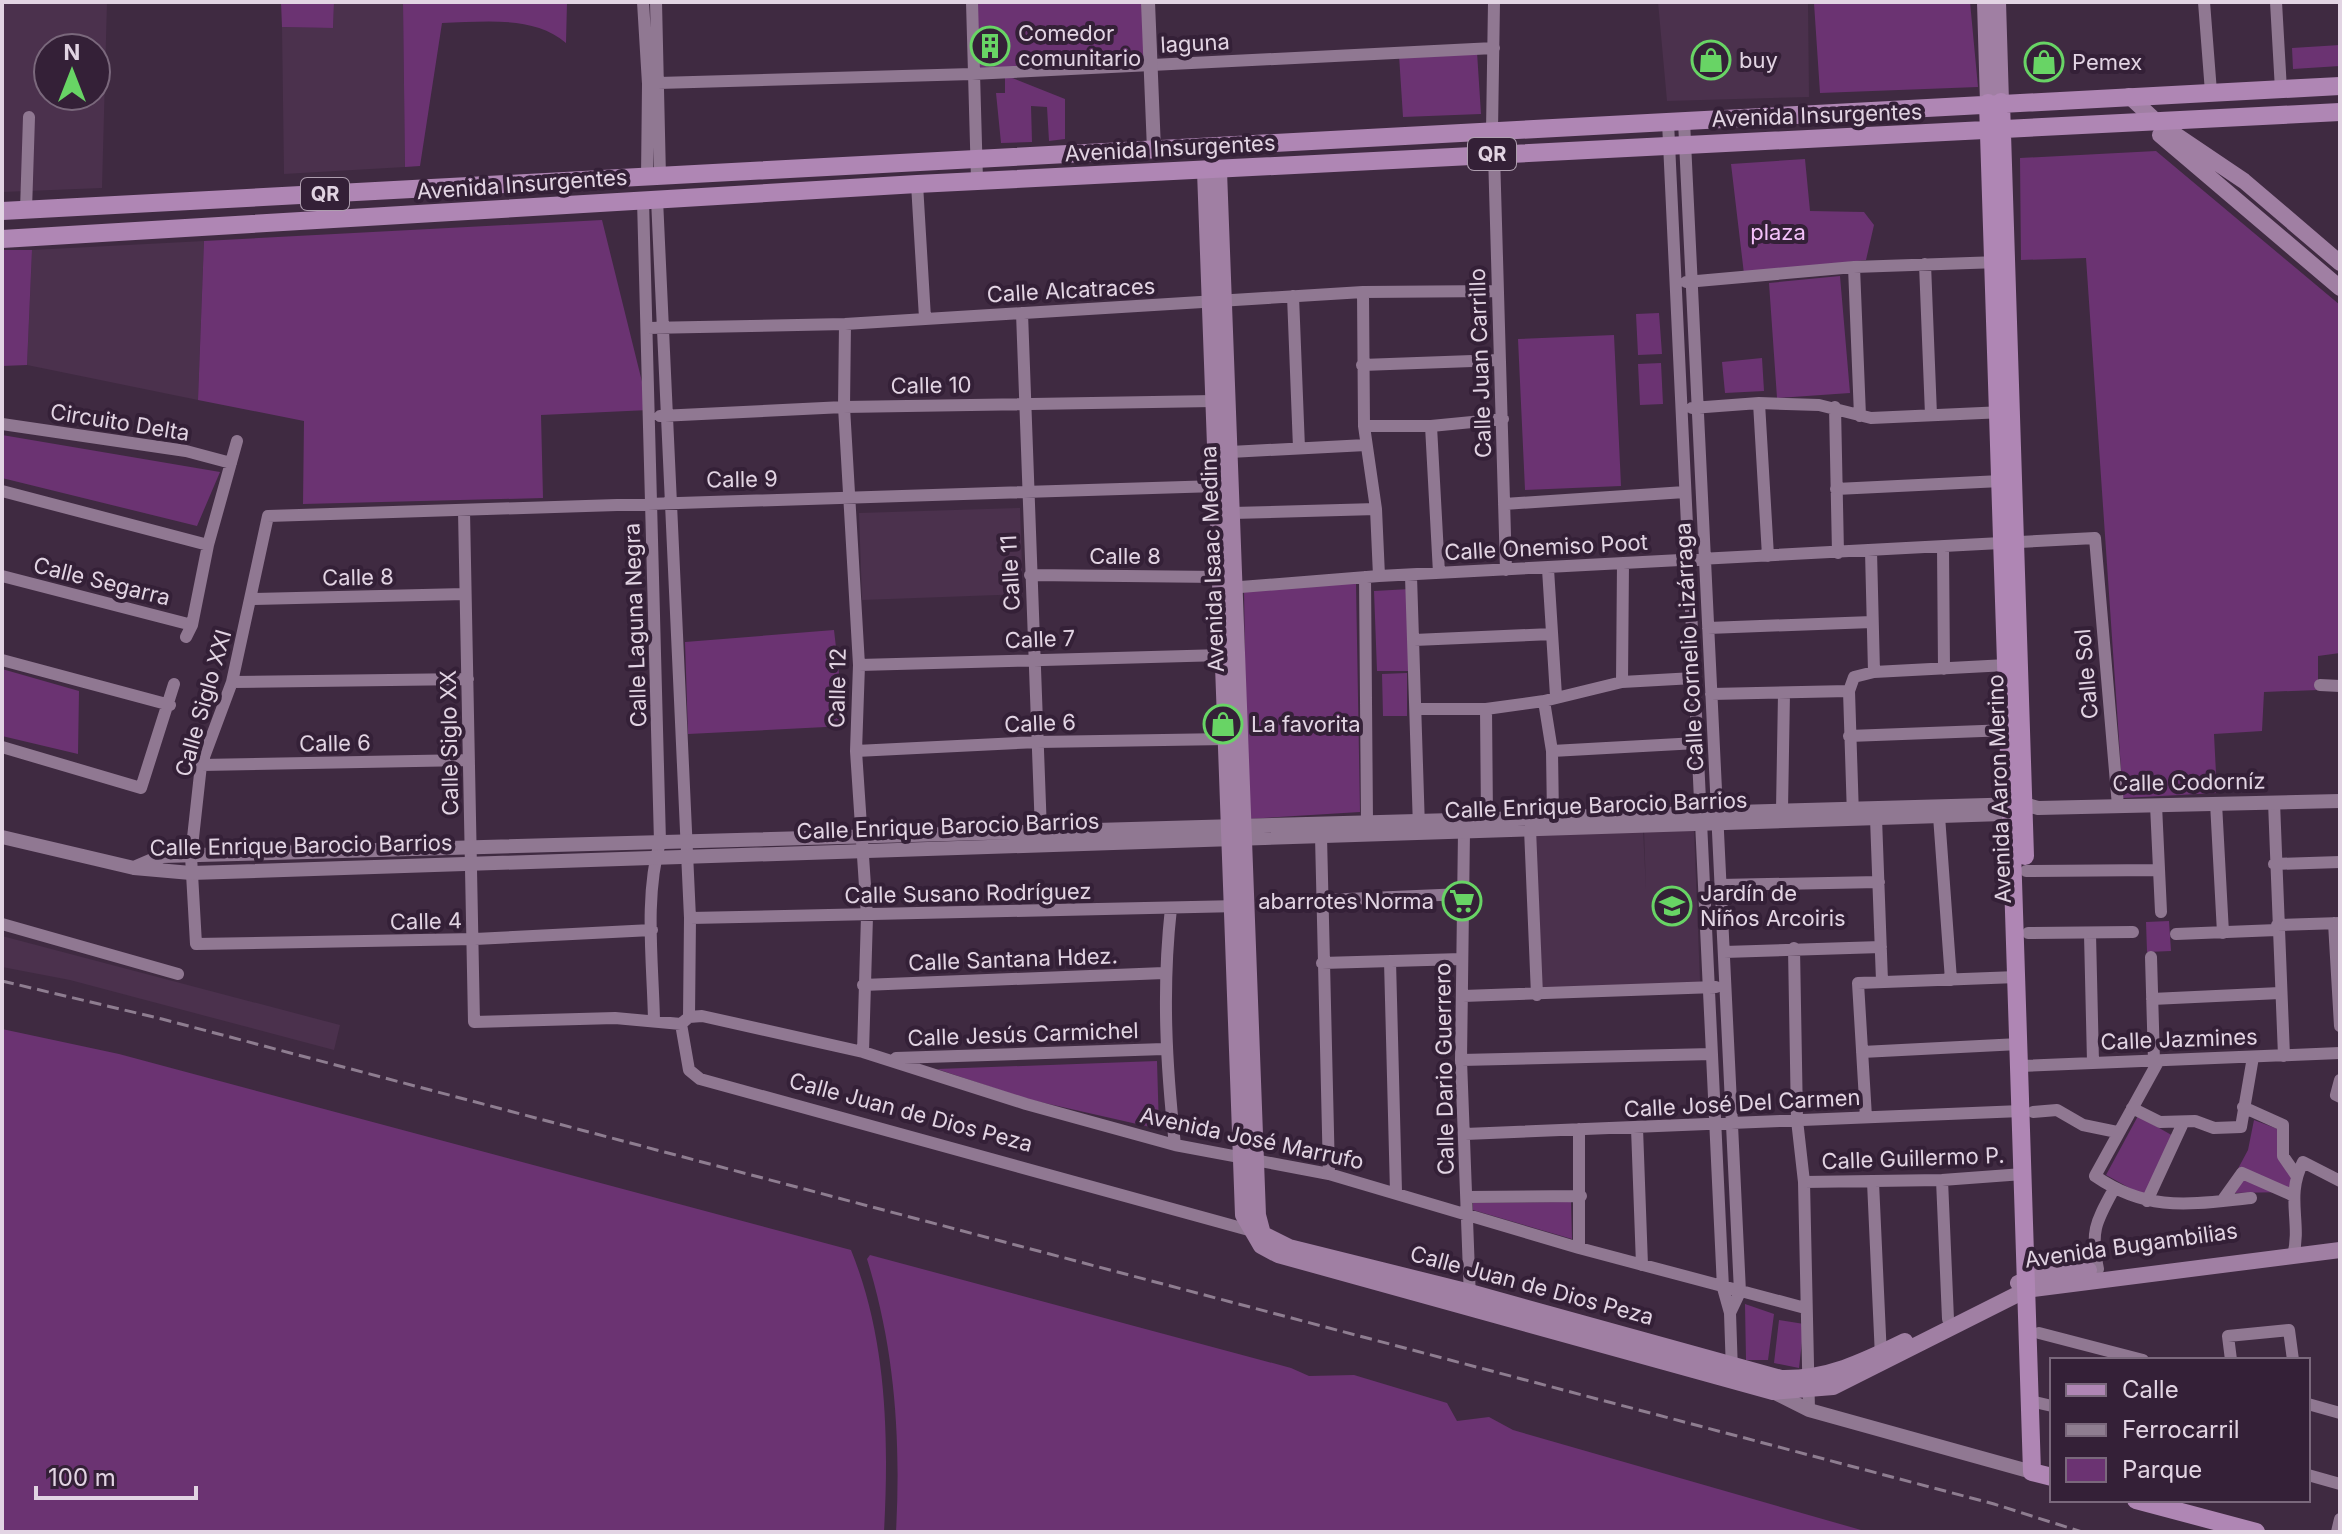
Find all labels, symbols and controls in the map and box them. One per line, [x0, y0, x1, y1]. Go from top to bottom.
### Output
place label: Comedor comunitario [1018, 20, 1141, 71]
building icon: Comedor comunitario [969, 25, 1011, 67]
street label: laguna [1160, 28, 1230, 58]
north arrow [32, 32, 112, 112]
text: N [64, 39, 80, 65]
shop icon: buy [1690, 39, 1732, 81]
shop icon: Pemex [2023, 41, 2065, 83]
place label: buy [1739, 47, 1778, 73]
place label: Pemex [2072, 49, 2142, 75]
street label: Avenida Insurgentes [1711, 98, 1923, 132]
street label: Avenida Insurgentes [1064, 129, 1276, 167]
road number: QR [1468, 138, 1516, 170]
street label: Avenida Insurgentes [416, 164, 628, 204]
road number: QR [301, 178, 349, 210]
park label: plaza [1750, 219, 1806, 245]
street label: Calle Juan Carrillo [1464, 268, 1496, 458]
street label: Calle Alcatraces [986, 273, 1156, 307]
street label: Calle 10 [890, 371, 972, 399]
street label: Circuito Delta [49, 398, 191, 446]
street label: Avenida Isaac Medina [1195, 445, 1229, 673]
street label: Calle 9 [706, 465, 778, 493]
street label: Calle Laguna Negra [618, 522, 652, 728]
street label: Calle Cornelio Lizárraga [1669, 522, 1709, 772]
street label: Calle Onemiso Poot [1444, 529, 1648, 565]
street label: Calle 11 [995, 534, 1025, 612]
street label: Calle 8 [1089, 543, 1161, 569]
street label: Calle Segarra [31, 551, 173, 611]
street label: Calle 8 [322, 563, 394, 591]
street label: Calle 7 [1004, 625, 1076, 653]
street label: Calle Siglo XXI [170, 627, 236, 779]
street label: Calle Sol [2069, 628, 2103, 720]
street label: Calle 12 [823, 648, 851, 728]
street label: Calle Siglo XX [435, 670, 463, 816]
street label: Avenida Aaron Merino [1982, 674, 2016, 904]
shop icon: La favorita [1202, 703, 1244, 745]
street label: Calle 6 [1004, 709, 1076, 737]
place label: La favorita [1251, 711, 1361, 737]
street label: Calle 6 [299, 729, 371, 757]
street label: Calle Codorníz [2112, 768, 2266, 796]
street label: Calle Enrique Barocio Barrios [1444, 787, 1748, 823]
street label: Calle Enrique Barocio Barrios [796, 808, 1100, 844]
street label: Calle Enrique Barocio Barrios [149, 829, 453, 861]
street label: Calle Susano Rodríguez [844, 878, 1092, 908]
supermarket icon: abarrotes Norma [1441, 880, 1483, 922]
place label: Jardín de Niños Arcoiris [1700, 880, 1846, 931]
school or university icon: Jardín de Niños Arcoiris [1651, 885, 1693, 927]
place label: abarrotes Norma [1258, 888, 1434, 914]
street label: Calle 4 [390, 907, 462, 935]
street label: Calle Santana Hdez. [908, 942, 1118, 976]
street label: Calle Dario Guerrero [1429, 963, 1459, 1175]
street label: Calle Jesús Carmichel [907, 1017, 1139, 1051]
street label: Calle Jazmines [2100, 1023, 2258, 1055]
street label: Calle Juan de Dios Peza [786, 1067, 1036, 1157]
street label: Calle José Del Carmen [1623, 1084, 1861, 1122]
street label: Avenida José Marrufo [1138, 1102, 1366, 1174]
street label: Calle Guillermo P. [1821, 1142, 2005, 1174]
street label: Avenida Bugambilias [2023, 1217, 2239, 1273]
street label: Calle Juan de Dios Peza [1407, 1240, 1657, 1330]
legend [2050, 1358, 2310, 1502]
text: Calle [2122, 1375, 2179, 1404]
text: Ferrocarril [2122, 1415, 2240, 1444]
scale bar [36, 1450, 196, 1500]
text: Parque [2122, 1455, 2202, 1484]
text: 100 m [48, 1463, 116, 1492]

